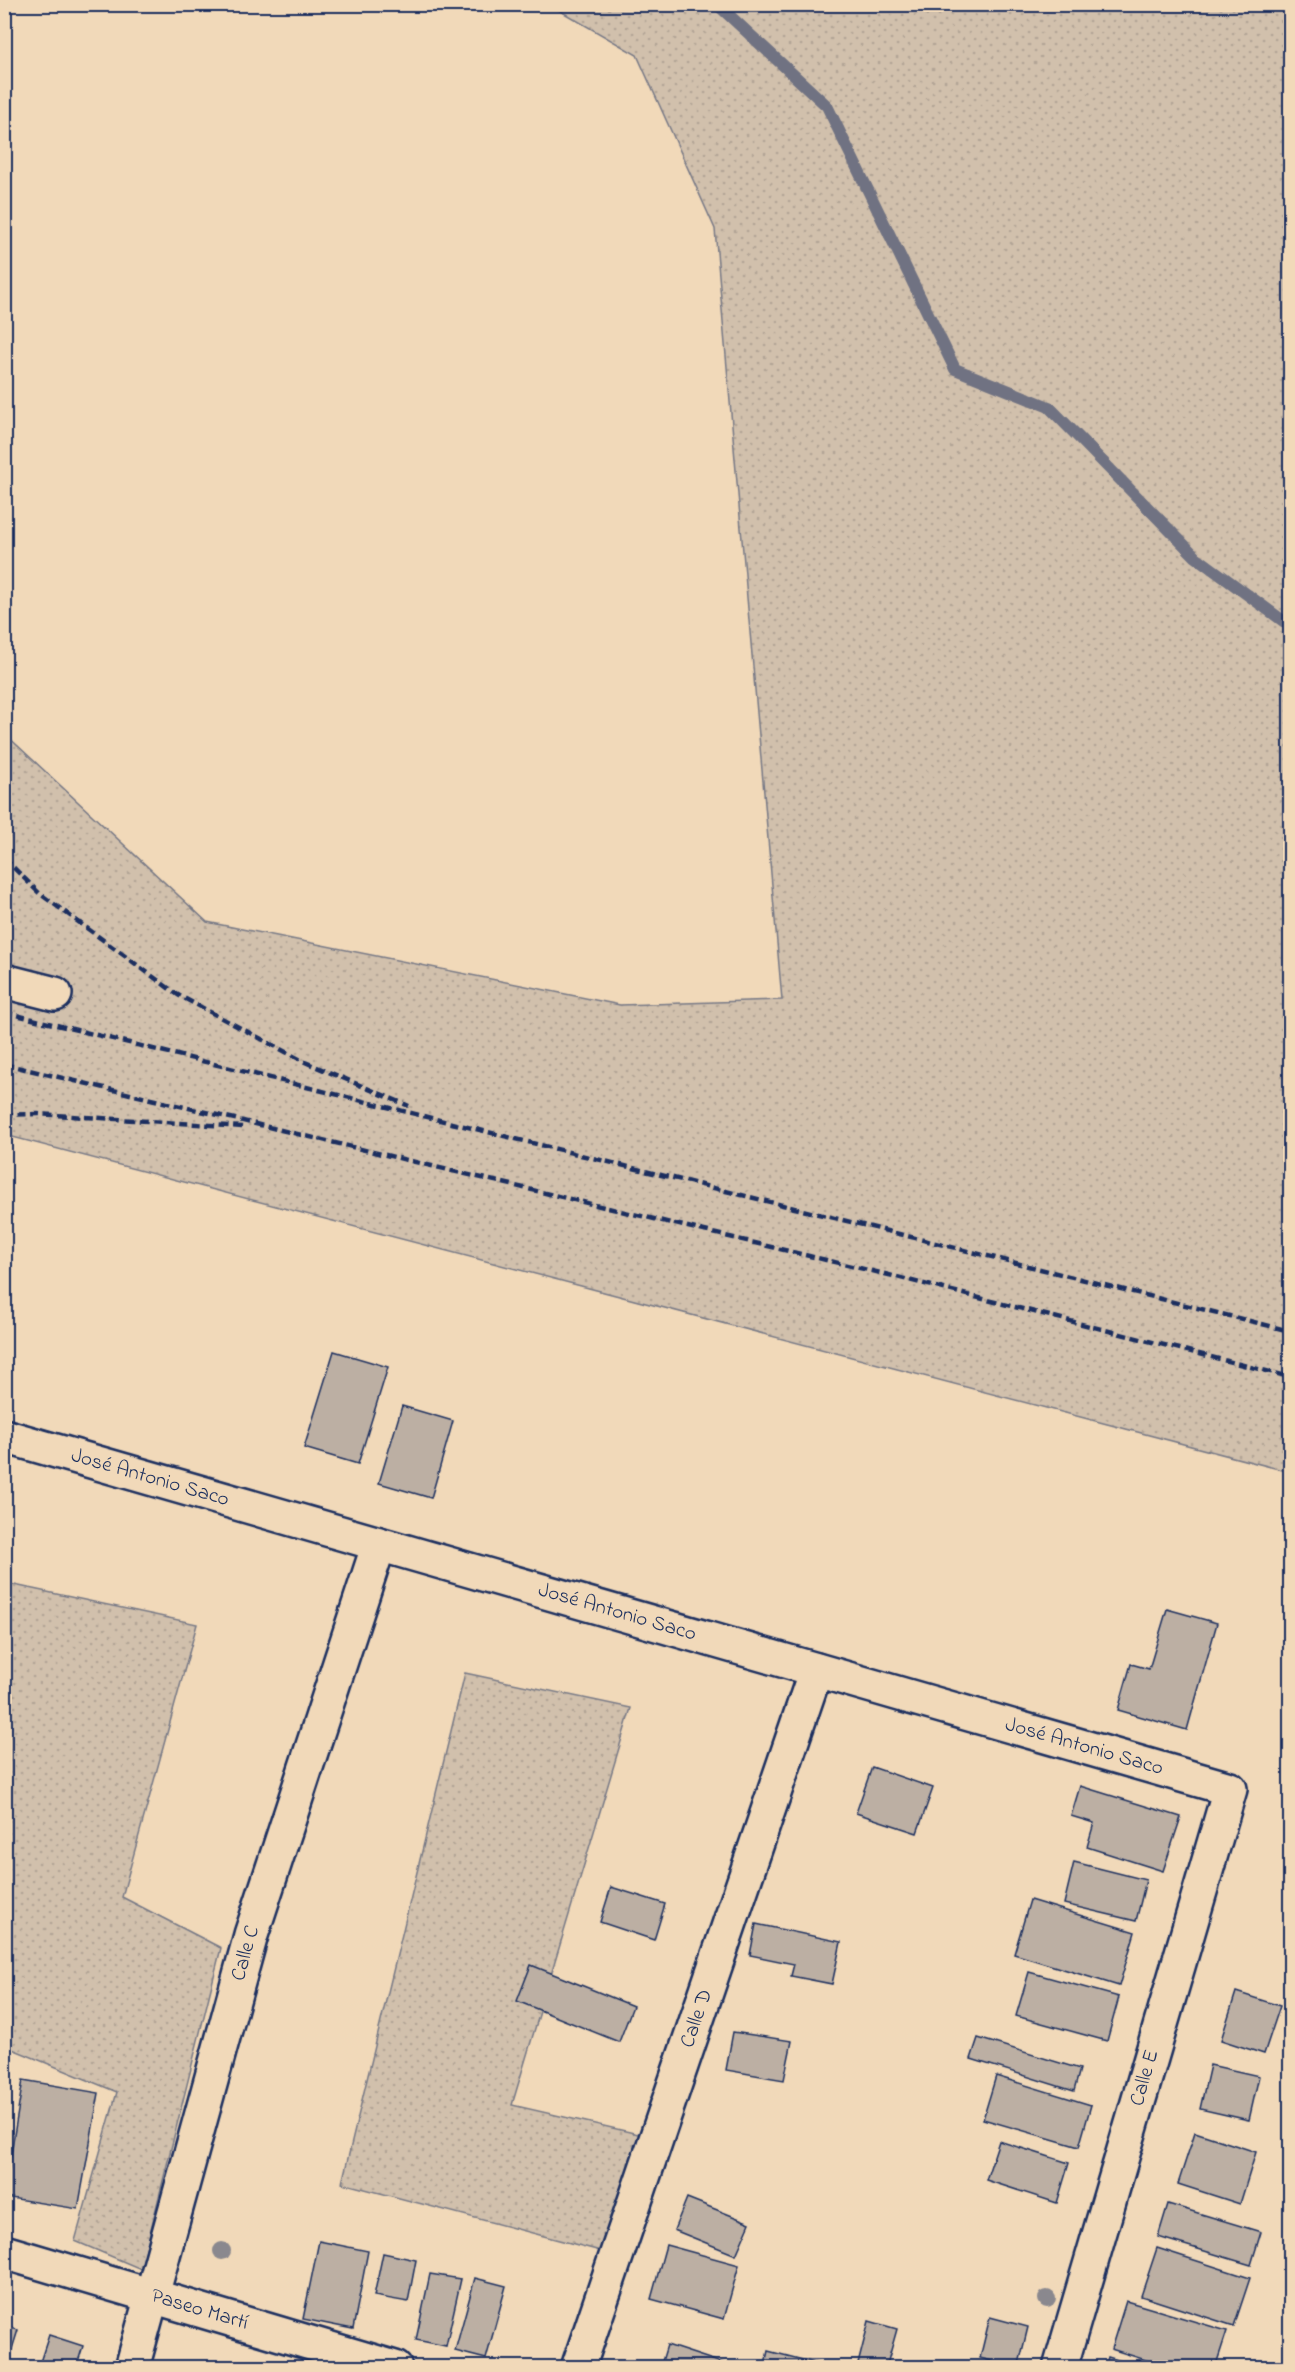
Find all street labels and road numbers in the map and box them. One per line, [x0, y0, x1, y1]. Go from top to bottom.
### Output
street label: José Antonio Saco [67, 1441, 233, 1515]
street label: José Antonio Saco [535, 1576, 700, 1650]
street label: José Antonio Saco [1002, 1710, 1167, 1784]
street label: Calle C [224, 1922, 268, 1984]
street label: Calle D [673, 1985, 721, 2052]
street label: Calle E [1123, 2046, 1167, 2110]
street label: Paseo Martí [147, 2281, 252, 2339]

